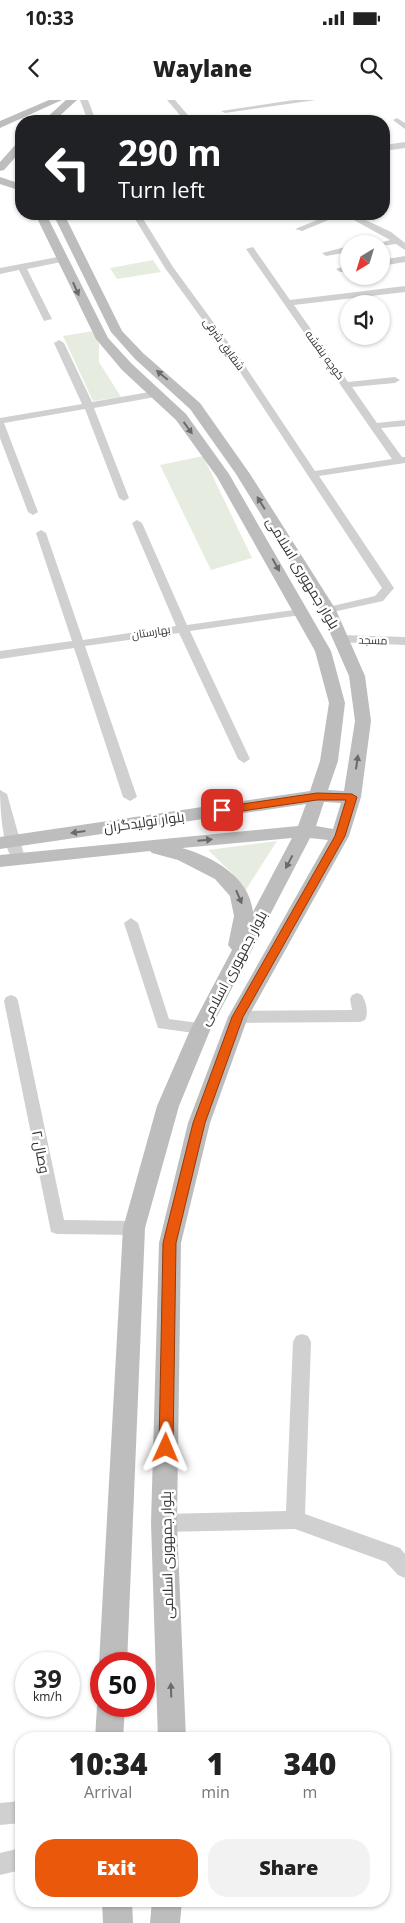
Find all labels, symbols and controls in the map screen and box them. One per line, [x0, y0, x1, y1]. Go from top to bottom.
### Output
text: 10:33 [25, 5, 74, 31]
text: Waylane [153, 53, 252, 83]
icon: back [20, 54, 48, 82]
icon: search [357, 54, 385, 82]
text: 290 m [118, 129, 222, 176]
icon: left [35, 135, 100, 200]
text: Turn left [118, 174, 205, 204]
north arrow [340, 235, 390, 285]
map controls [340, 235, 390, 345]
one-way arrow [73, 282, 81, 296]
button: sound [340, 295, 390, 345]
street label: شقایق شرقی [200, 314, 249, 373]
street label: کوچه بنفشه [302, 327, 348, 383]
one-way arrow [156, 370, 169, 381]
one-way arrow [183, 421, 193, 434]
one-way arrow [257, 496, 266, 509]
street label: بلوار جمهوری اسلامی [262, 513, 344, 632]
one-way arrow [271, 558, 280, 571]
street label: بهارستان [130, 621, 172, 642]
street label: مسجد [358, 631, 388, 648]
one-way arrow [353, 754, 361, 770]
pin [201, 789, 243, 831]
icon: arrive [208, 796, 236, 824]
street label: بلوار تولیدگران [102, 806, 185, 837]
one-way arrow [70, 828, 86, 836]
one-way arrow [197, 836, 213, 844]
one-way arrow [285, 854, 293, 869]
one-way arrow [235, 890, 243, 905]
street label: بلوار جمهوری اسلامی [194, 907, 271, 1029]
street label: وصال ۲ [28, 1129, 55, 1175]
position arrow [139, 1421, 191, 1473]
street label: بلوار جمهوری اسلامی [156, 1491, 177, 1619]
speed limit sign: 50 [90, 1652, 155, 1717]
text: 39 [33, 1661, 62, 1695]
one-way arrow [166, 1682, 174, 1698]
text: km/h [33, 1688, 62, 1705]
text: 10:34 [69, 1743, 148, 1784]
text: 1 [207, 1743, 224, 1784]
text: 340 [284, 1743, 336, 1784]
text: Arrival [84, 1781, 132, 1803]
text: min [201, 1781, 230, 1803]
text: m [303, 1781, 317, 1803]
button: Exit [35, 1839, 198, 1897]
button: Share [208, 1839, 370, 1897]

